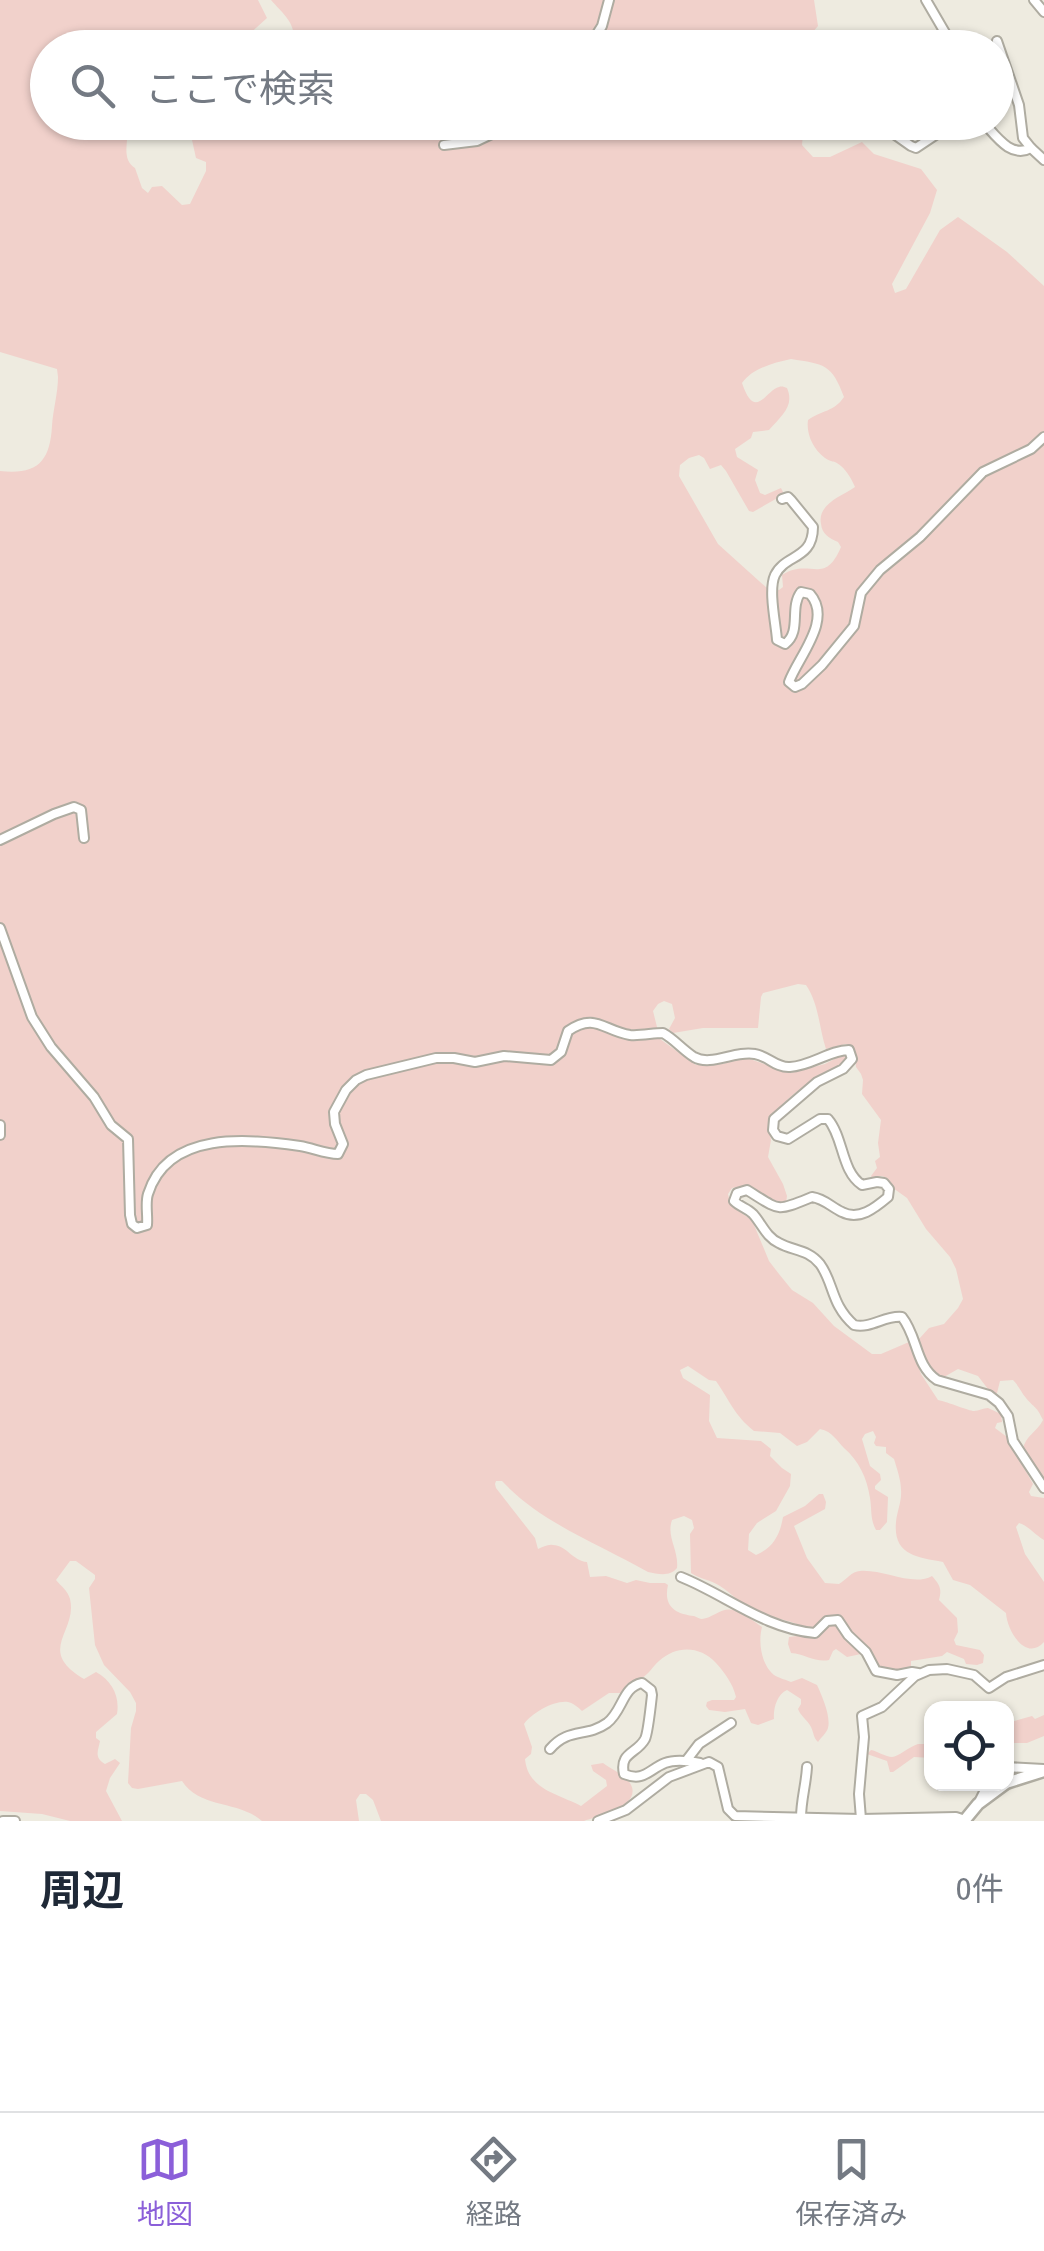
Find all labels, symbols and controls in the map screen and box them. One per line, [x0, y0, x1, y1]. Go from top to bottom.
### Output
search box [30, 30, 1014, 140]
icon: search [65, 58, 120, 113]
text: ここで検索 [145, 66, 335, 112]
map controls [924, 1701, 1014, 1791]
button: locate [924, 1701, 1014, 1791]
text: 周辺 [40, 1866, 124, 1916]
text: 0件 [955, 1870, 1004, 1908]
tab: 地図 [137, 2132, 193, 2232]
tab: 経路 [466, 2132, 522, 2232]
tab: 保存済み [795, 2132, 907, 2232]

